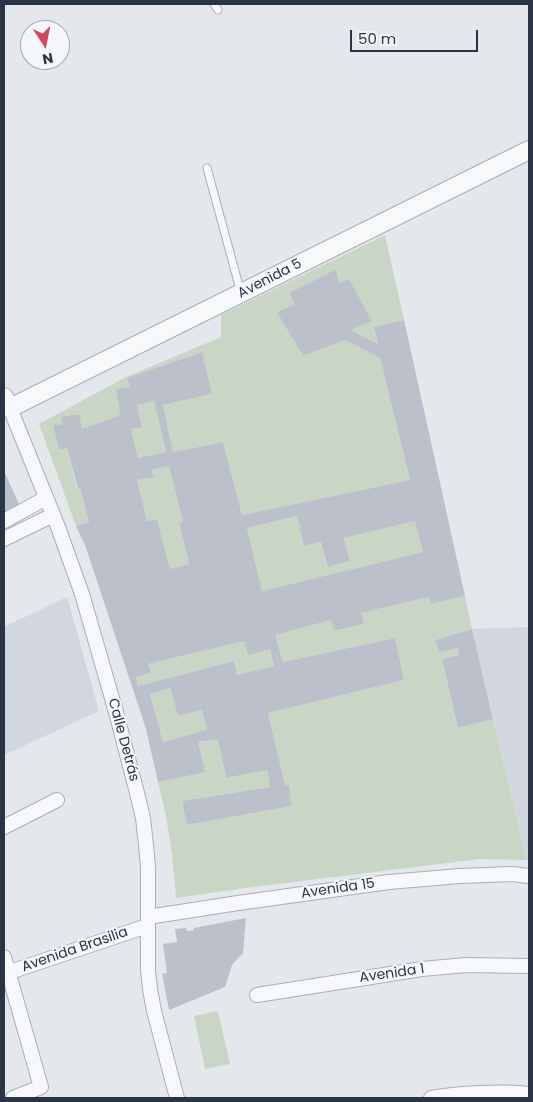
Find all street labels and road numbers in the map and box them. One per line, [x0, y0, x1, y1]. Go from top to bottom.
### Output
street label: Avenida 5 [235, 256, 305, 302]
street label: Calle Detrás [104, 697, 142, 783]
street label: Avenida 15 [300, 876, 376, 902]
street label: Avenida Brasilia [20, 924, 130, 976]
street label: Avenida 1 [358, 961, 426, 987]

